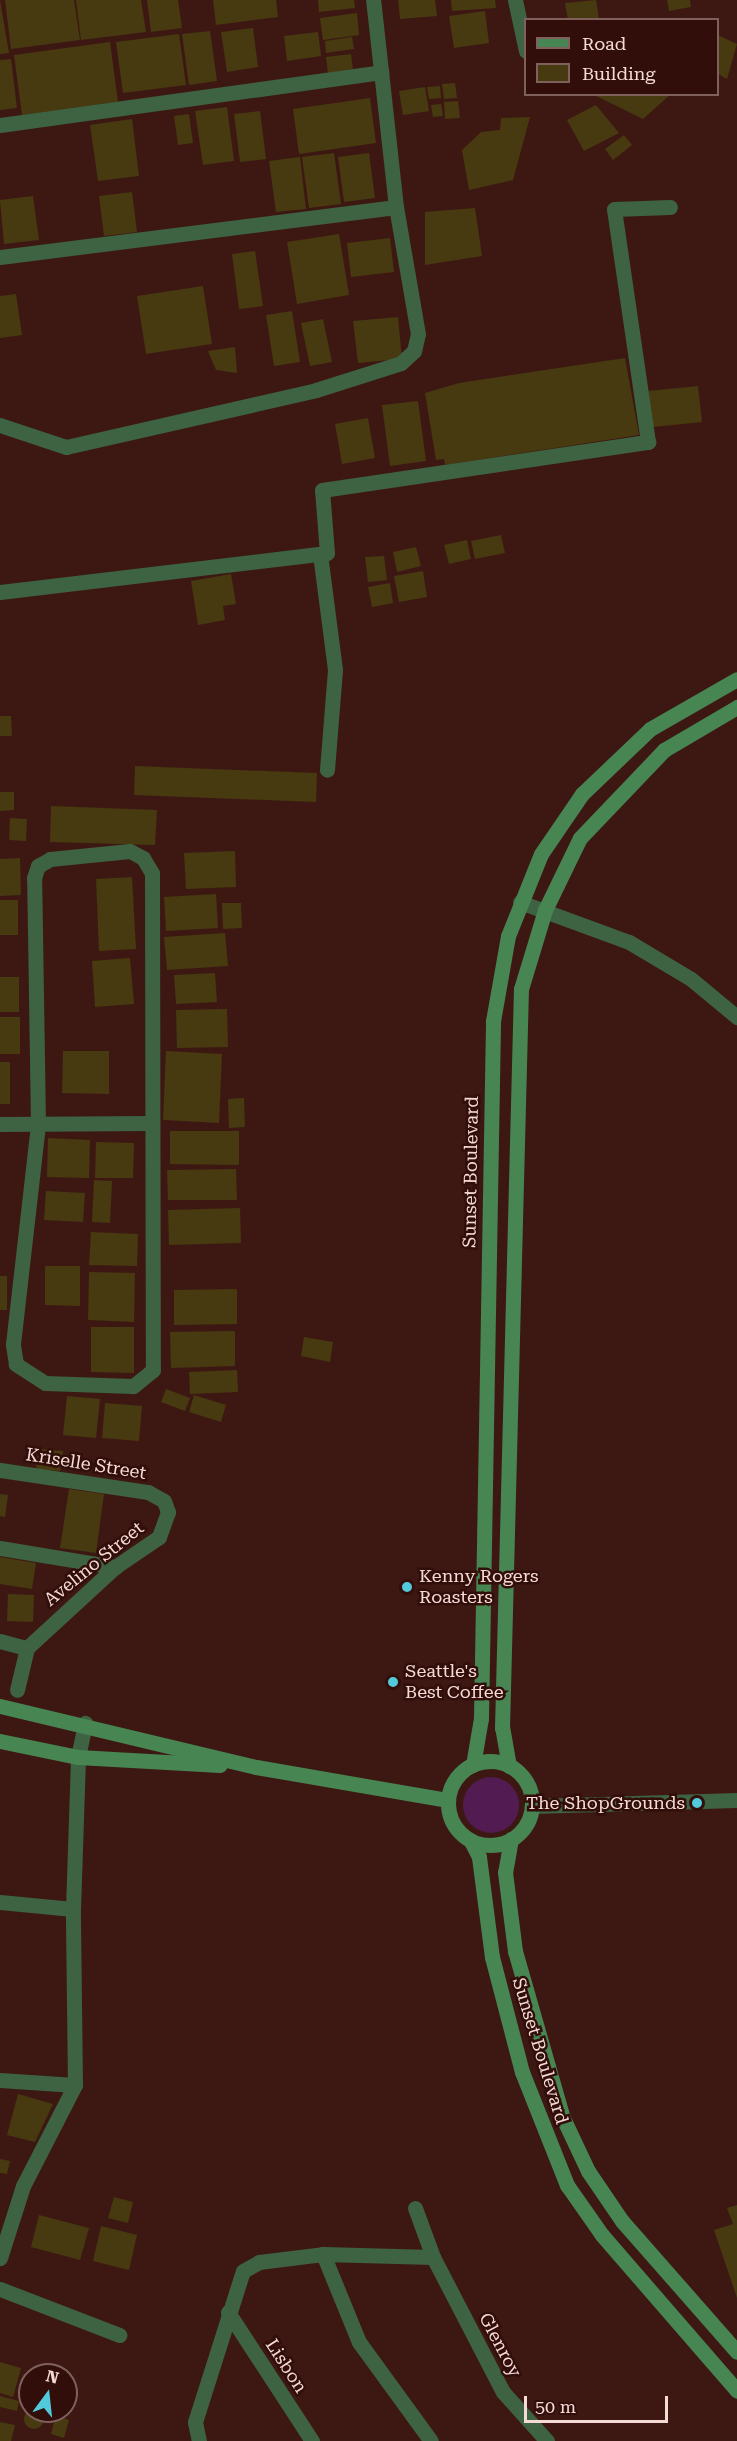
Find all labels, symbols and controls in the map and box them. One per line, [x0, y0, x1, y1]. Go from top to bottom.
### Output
legend [524, 18, 719, 96]
text: Road [582, 33, 626, 54]
text: Building [582, 63, 656, 84]
street label: Sunset Boulevard [459, 1096, 483, 1248]
street label: Kriselle Street [24, 1444, 148, 1484]
street label: Avelino Street [40, 1517, 148, 1611]
place label: Kenny Rogers Roasters [419, 1566, 539, 1608]
marker: Kenny Rogers Roasters [400, 1580, 414, 1594]
place label: Seattle's Best Coffee [405, 1661, 504, 1704]
marker: Seattle's Best Coffee [386, 1675, 400, 1689]
place label: The ShopGrounds [526, 1792, 685, 1814]
marker: The ShopGrounds [690, 1796, 704, 1810]
street label: Sunset Boulevard [507, 1975, 573, 2127]
street label: Glenroy [474, 2309, 526, 2381]
street label: Lisbon [261, 2335, 311, 2397]
north arrow [18, 2363, 78, 2423]
text: N [44, 2366, 61, 2388]
scale bar [527, 2384, 671, 2422]
text: 50 m [535, 2396, 576, 2417]

